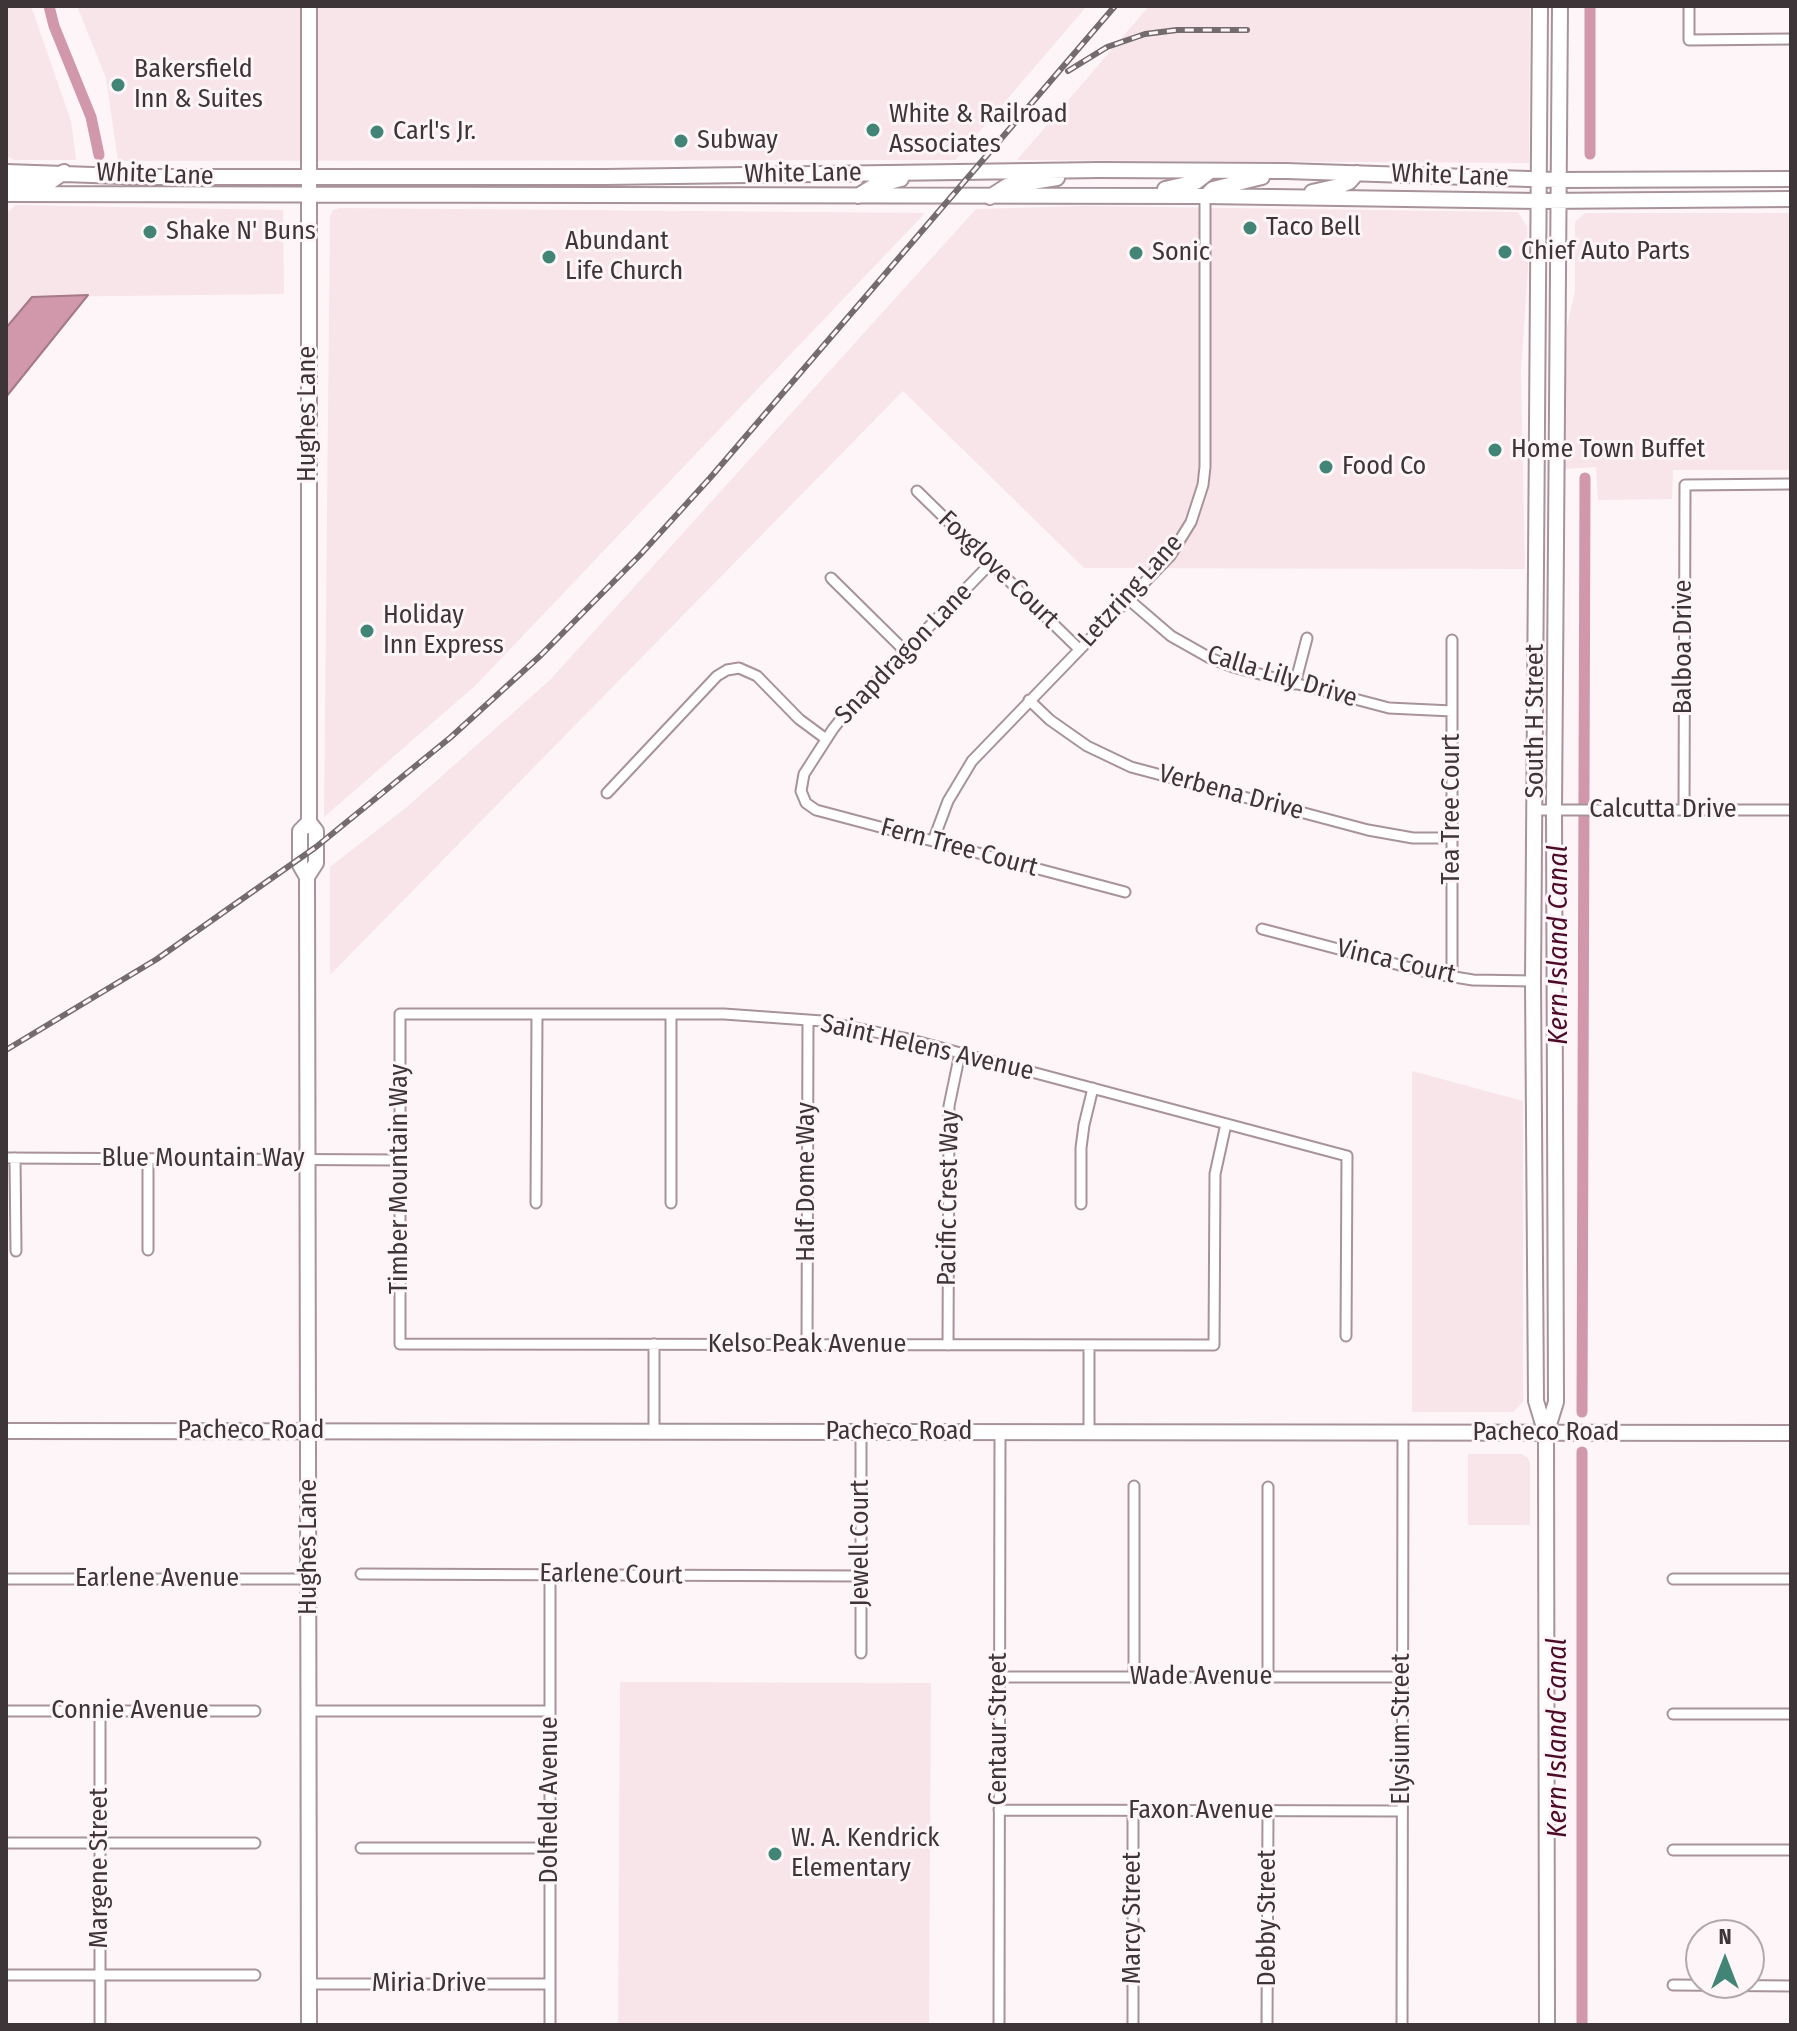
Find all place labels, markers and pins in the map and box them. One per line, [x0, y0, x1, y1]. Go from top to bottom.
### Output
place label: Bakersfield Inn & Suites [134, 54, 263, 116]
marker: Bakersfield Inn & Suites [109, 76, 127, 94]
place label: White & Railroad Associates [889, 99, 1068, 160]
place label: Carl's Jr. [393, 116, 476, 148]
marker: White & Railroad Associates [864, 121, 882, 139]
marker: Carl's Jr. [368, 123, 386, 141]
place label: Subway [697, 125, 778, 157]
marker: Subway [672, 132, 690, 150]
place label: Taco Bell [1266, 212, 1361, 244]
place label: Shake N' Buns [166, 216, 316, 248]
marker: Taco Bell [1241, 219, 1259, 237]
marker: Shake N' Buns [141, 223, 159, 241]
place label: Abundant Life Church [565, 226, 683, 288]
place label: Chief Auto Parts [1521, 236, 1690, 268]
place label: Sonic [1152, 237, 1210, 269]
marker: Chief Auto Parts [1496, 243, 1514, 261]
marker: Sonic [1127, 244, 1145, 262]
marker: Abundant Life Church [540, 248, 558, 266]
place label: Home Town Buffet [1511, 434, 1705, 466]
marker: Home Town Buffet [1486, 441, 1504, 459]
place label: Food Co [1342, 451, 1426, 483]
marker: Food Co [1317, 458, 1335, 476]
place label: Holiday Inn Express [383, 600, 504, 662]
marker: Holiday Inn Express [358, 622, 376, 640]
place label: W. A. Kendrick Elementary [791, 1823, 939, 1884]
marker: W. A. Kendrick Elementary [766, 1845, 784, 1863]

